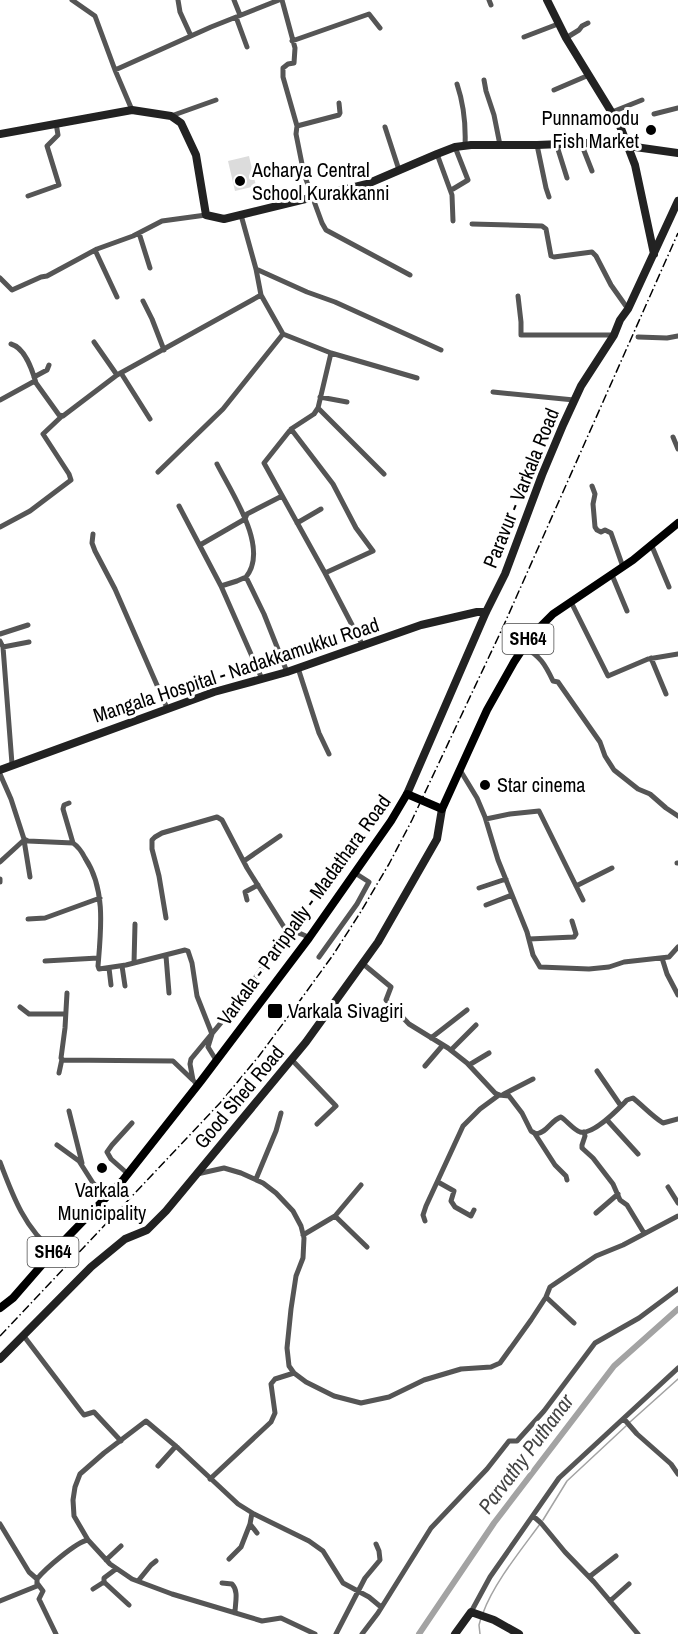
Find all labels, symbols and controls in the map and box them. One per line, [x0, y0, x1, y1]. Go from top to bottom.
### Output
place label: Punnamoodu Fish Market [541, 104, 639, 154]
marker: Punnamoodu Fish Market [644, 123, 658, 137]
place label: Acharya Central School Kurakkanni [251, 156, 390, 206]
marker: Acharya Central School Kurakkanni [233, 174, 247, 188]
street label: Paravur - Varkala Road [476, 404, 565, 572]
street label: Mangala Hospital - Nadakkamukku Road [89, 610, 382, 729]
road number: SH64 [502, 624, 554, 654]
place label: Star cinema [497, 771, 585, 798]
marker: Star cinema [478, 778, 492, 792]
street label: Varkala - Parippally - Madathara Road [211, 789, 396, 1030]
place label: Varkala Sivagiri [288, 997, 403, 1024]
marker: Varkala Sivagiri [266, 1002, 284, 1020]
street label: Good Shed Road [188, 1039, 290, 1154]
marker: Varkala Municipality [95, 1161, 109, 1175]
place label: Varkala Municipality [58, 1176, 147, 1226]
road number: SH64 [28, 1237, 78, 1267]
water label: Parvathy Puthanar [471, 1387, 581, 1519]

